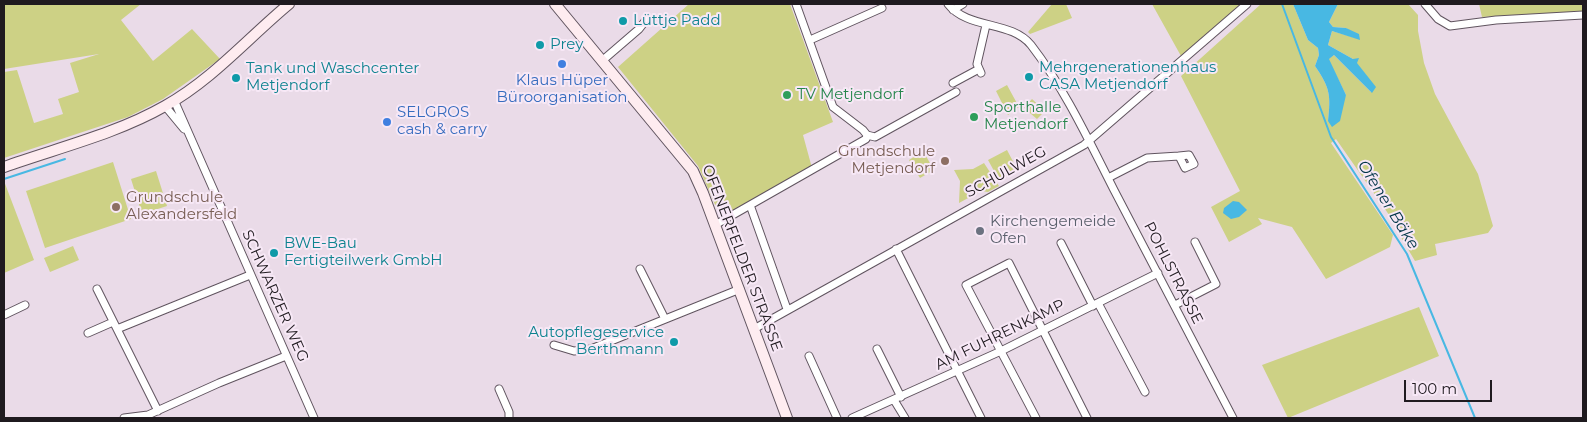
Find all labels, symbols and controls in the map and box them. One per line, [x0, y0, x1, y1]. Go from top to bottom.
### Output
place label: Lüttje Padd [633, 12, 721, 30]
marker: Lüttje Padd [617, 15, 629, 27]
place label: Prey [550, 36, 583, 54]
marker: Prey [534, 39, 546, 51]
marker: Klaus Hüper Büroorganisation [556, 58, 568, 70]
place label: Mehrgenerationenhaus CASA Metjendorf [1039, 59, 1216, 94]
place label: Tank und Waschcenter Metjendorf [246, 60, 419, 95]
marker: Mehrgenerationenhaus CASA Metjendorf [1023, 71, 1035, 83]
marker: Tank und Waschcenter Metjendorf [230, 72, 242, 84]
place label: Klaus Hüper Büroorganisation [497, 72, 627, 107]
place label: TV Metjendorf [797, 86, 903, 104]
marker: TV Metjendorf [781, 89, 793, 101]
place label: Sporthalle Metjendorf [984, 99, 1067, 134]
place label: SELGROS cash & carry [397, 104, 487, 139]
marker: Sporthalle Metjendorf [968, 111, 980, 123]
marker: SELGROS cash & carry [381, 116, 393, 128]
street label: SCHULWEG [962, 142, 1050, 202]
place label: Grundschule Metjendorf [838, 143, 935, 178]
marker: Grundschule Metjendorf [939, 155, 951, 167]
water label: Ofener Bäke [1353, 157, 1423, 253]
street label: OFENERFELDER STRASSE [698, 162, 786, 354]
place label: Grundschule Alexandersfeld [126, 189, 237, 224]
marker: Grundschule Alexandersfeld [110, 201, 122, 213]
place label: Kirchengemeide Ofen [990, 213, 1116, 248]
street label: POHLSTRASSE [1140, 219, 1206, 327]
marker: Kirchengemeide Ofen [974, 225, 986, 237]
street label: SCHWARZER WEG [238, 227, 312, 365]
place label: BWE-Bau Fertigteilwerk GmbH [284, 235, 443, 270]
marker: BWE-Bau Fertigteilwerk GmbH [268, 247, 280, 259]
street label: AM FUHRENKAMP [932, 296, 1068, 374]
place label: Autopflegeservice Berthmann [528, 324, 664, 359]
marker: Autopflegeservice Berthmann [668, 336, 680, 348]
scale bar [1407, 370, 1494, 402]
text: 100 m [1412, 379, 1457, 398]

